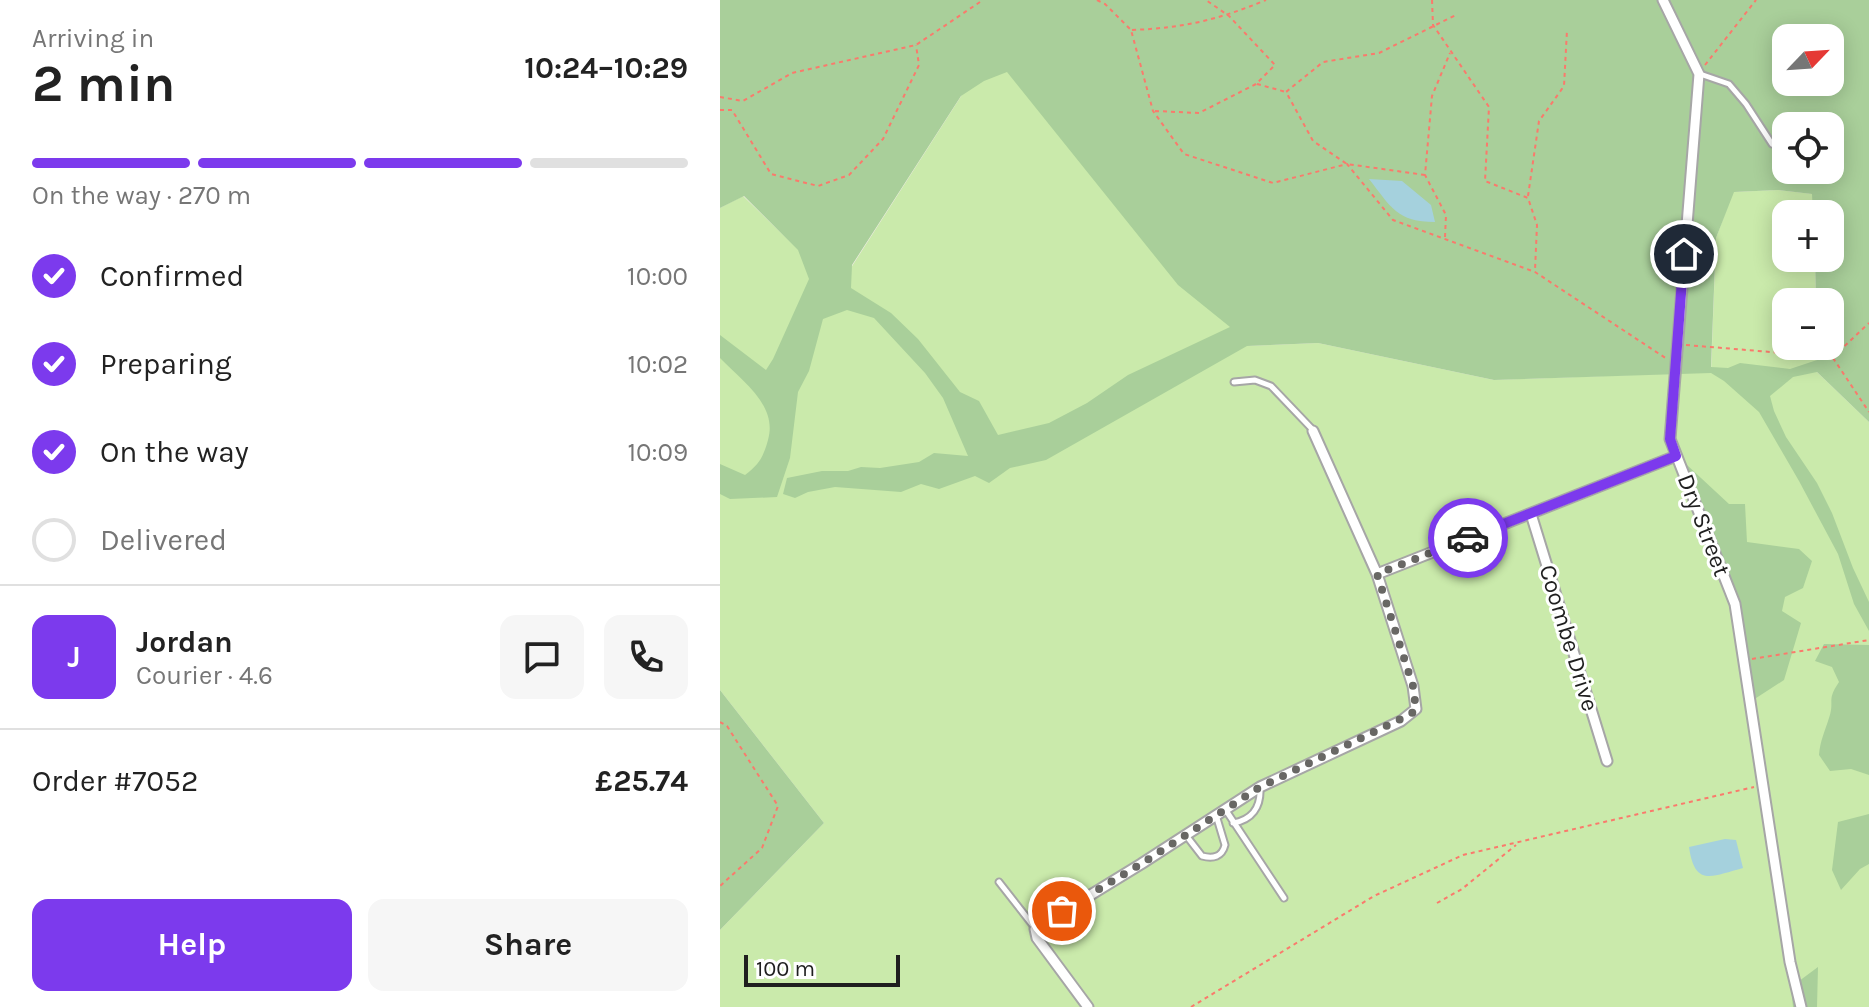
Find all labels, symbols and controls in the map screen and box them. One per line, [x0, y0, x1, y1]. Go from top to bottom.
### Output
text: Arriving in [32, 23, 154, 54]
north arrow [1772, 24, 1844, 96]
map controls [1772, 24, 1844, 360]
text: 10:24–10:29 [524, 50, 688, 86]
text: 2 min [32, 53, 175, 114]
button: locate [1772, 112, 1844, 184]
text: On the way · 270 m [32, 180, 251, 211]
button: + [1772, 200, 1844, 272]
pin [1650, 220, 1718, 288]
icon: home [1662, 232, 1706, 276]
icon: check [32, 254, 76, 298]
text: Confirmed [100, 258, 244, 294]
text: 10:00 [627, 261, 688, 292]
button: − [1772, 288, 1844, 360]
icon: check [32, 342, 76, 386]
text: Preparing [100, 346, 232, 382]
text: 10:02 [627, 349, 688, 380]
icon: check [32, 430, 76, 474]
text: On the way [100, 434, 249, 470]
text: 10:09 [627, 437, 688, 468]
street label: Dry Street [1672, 470, 1736, 580]
courier [1428, 498, 1508, 578]
icon: car [1446, 516, 1490, 560]
text: Delivered [100, 522, 227, 558]
street label: Coombe Drive [1533, 561, 1605, 715]
button: chat [500, 615, 584, 699]
button: phone [604, 615, 688, 699]
text: Jordan [136, 624, 233, 660]
text: J [67, 639, 81, 675]
text: Courier · 4.6 [136, 660, 273, 691]
text: Order #7052 [32, 763, 198, 799]
text: £25.74 [595, 763, 688, 799]
pin [1028, 877, 1096, 945]
icon: bag [1040, 889, 1084, 933]
button: Help [32, 899, 352, 991]
button: Share [368, 899, 688, 991]
scale bar [744, 951, 900, 987]
text: 100 m [756, 956, 815, 982]

